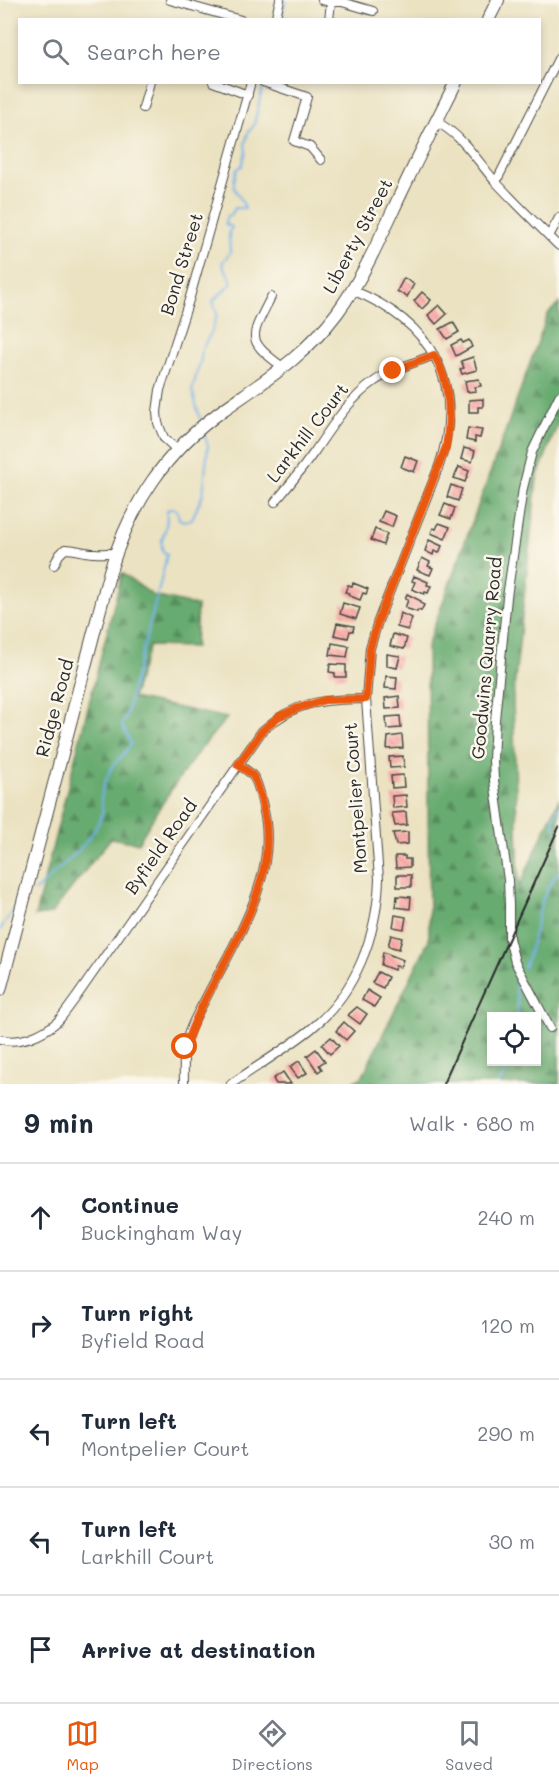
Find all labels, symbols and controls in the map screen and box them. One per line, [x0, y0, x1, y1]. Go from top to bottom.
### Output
search box [18, 18, 541, 84]
icon: search [39, 35, 72, 68]
text: Search here [87, 37, 221, 66]
street label: Liberty Street [317, 174, 398, 297]
street label: Bond Street [154, 209, 208, 318]
route end [379, 357, 405, 383]
street label: Larkhill Court [261, 378, 354, 487]
street label: Goodwins Quarry Road [465, 556, 507, 760]
street label: Ridge Road [29, 656, 79, 759]
street label: Montpelier Court [338, 722, 372, 874]
street label: Byfield Road [119, 794, 202, 899]
map controls [487, 1012, 541, 1066]
button: locate [487, 1012, 541, 1066]
route start [171, 1033, 197, 1059]
text: 9 min [24, 1106, 93, 1140]
text: Walk · 680 m [409, 1110, 535, 1136]
text: Continue [81, 1190, 179, 1219]
icon: ahead [24, 1201, 57, 1234]
text: 240 m [477, 1204, 535, 1230]
text: Buckingham Way [81, 1219, 242, 1245]
text: Turn right [81, 1298, 193, 1327]
icon: right [24, 1309, 57, 1342]
text: 120 m [480, 1312, 535, 1338]
text: Byfield Road [81, 1327, 204, 1353]
text: Turn left [81, 1406, 177, 1435]
icon: left [24, 1417, 57, 1450]
text: 290 m [477, 1420, 535, 1446]
text: Montpelier Court [81, 1435, 249, 1461]
text: Turn left [81, 1514, 177, 1543]
icon: left [24, 1525, 57, 1558]
text: 30 m [489, 1528, 535, 1554]
text: Larkhill Court [81, 1543, 214, 1569]
icon: arrive [24, 1633, 57, 1666]
text: Arrive at destination [81, 1635, 316, 1664]
tab: Map [66, 1717, 99, 1774]
tab: Directions [232, 1717, 313, 1774]
tab: Saved [445, 1717, 493, 1774]

